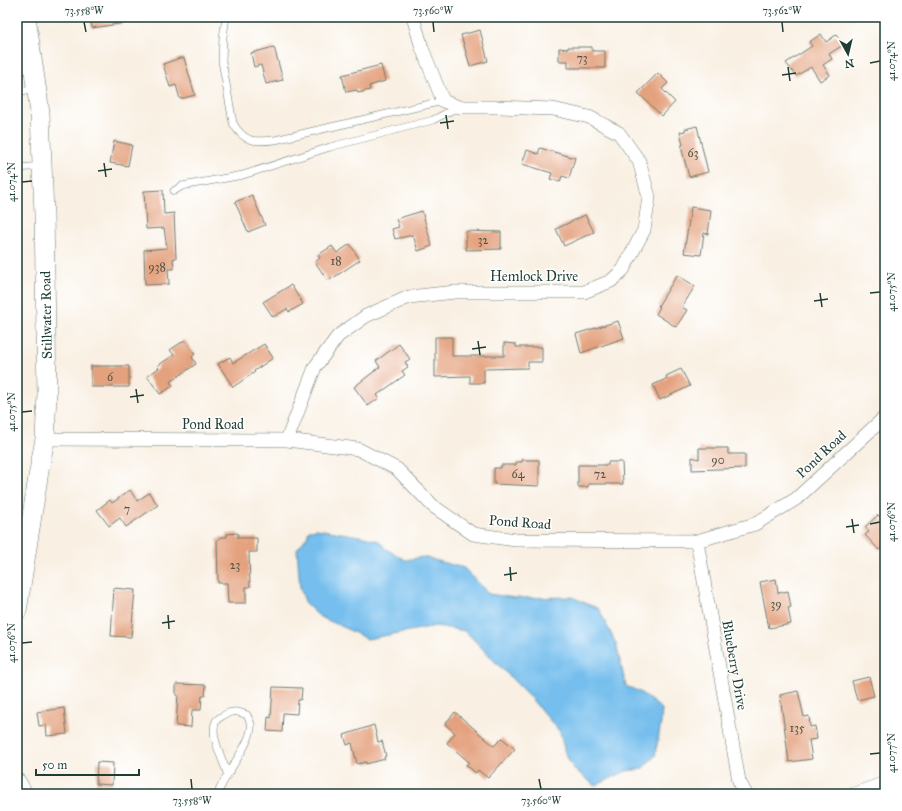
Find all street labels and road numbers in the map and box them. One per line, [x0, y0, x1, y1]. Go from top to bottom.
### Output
street label: Hemlock Drive [490, 268, 578, 285]
street label: Stillwater Road [37, 271, 56, 359]
street label: Pond Road [182, 416, 244, 433]
street label: Pond Road [793, 427, 850, 482]
street label: Pond Road [488, 512, 552, 533]
street label: Blueberry Drive [718, 619, 751, 712]

